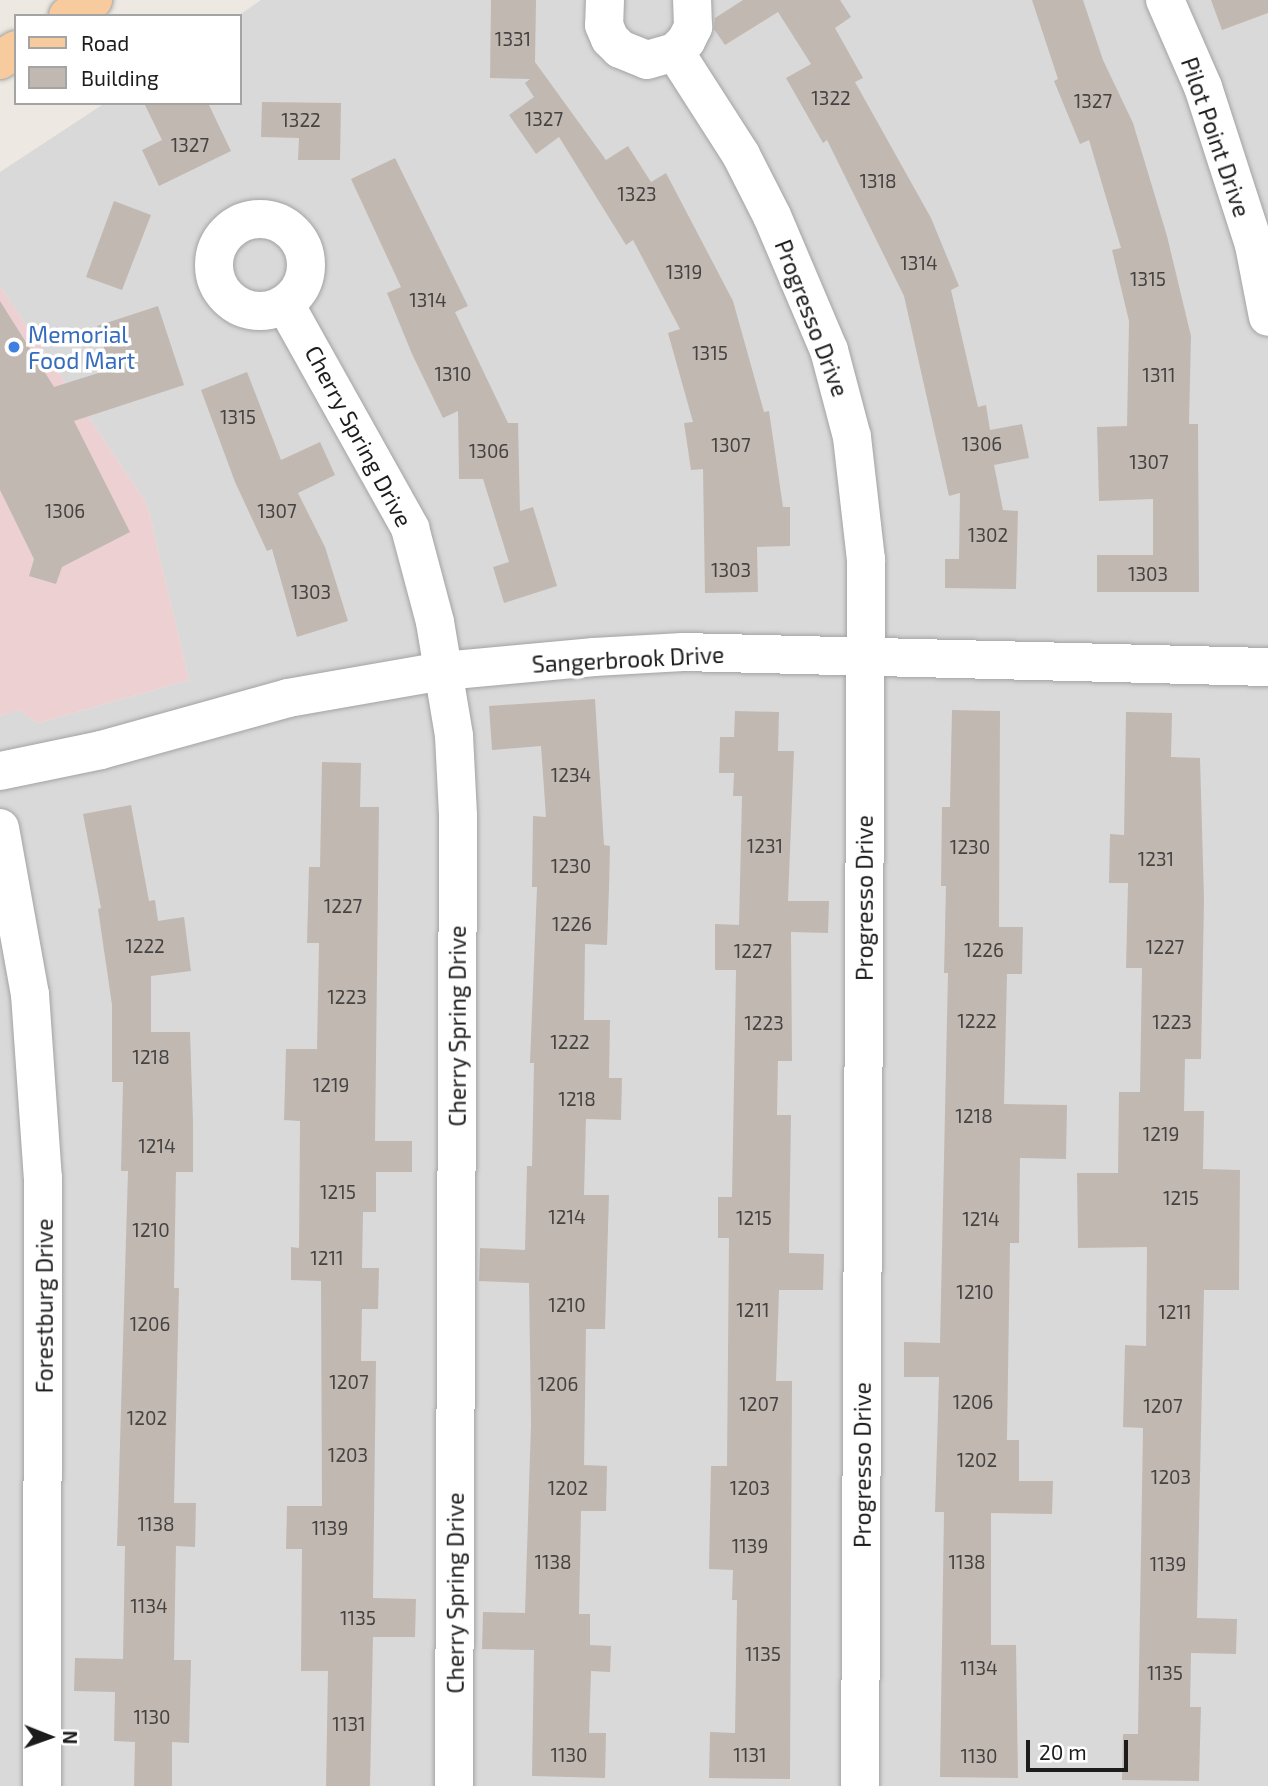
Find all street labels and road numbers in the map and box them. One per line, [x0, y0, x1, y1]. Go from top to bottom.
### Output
street label: Pilot Point Drive [1176, 54, 1256, 220]
street label: Progresso Drive [769, 236, 855, 400]
street label: Cherry Spring Drive [299, 340, 419, 532]
street label: Sangerbrook Drive [531, 640, 725, 678]
street label: Progresso Drive [850, 815, 878, 981]
street label: Cherry Spring Drive [443, 925, 471, 1127]
street label: Forestburg Drive [30, 1219, 58, 1393]
street label: Progresso Drive [848, 1382, 876, 1548]
street label: Cherry Spring Drive [441, 1492, 469, 1694]

